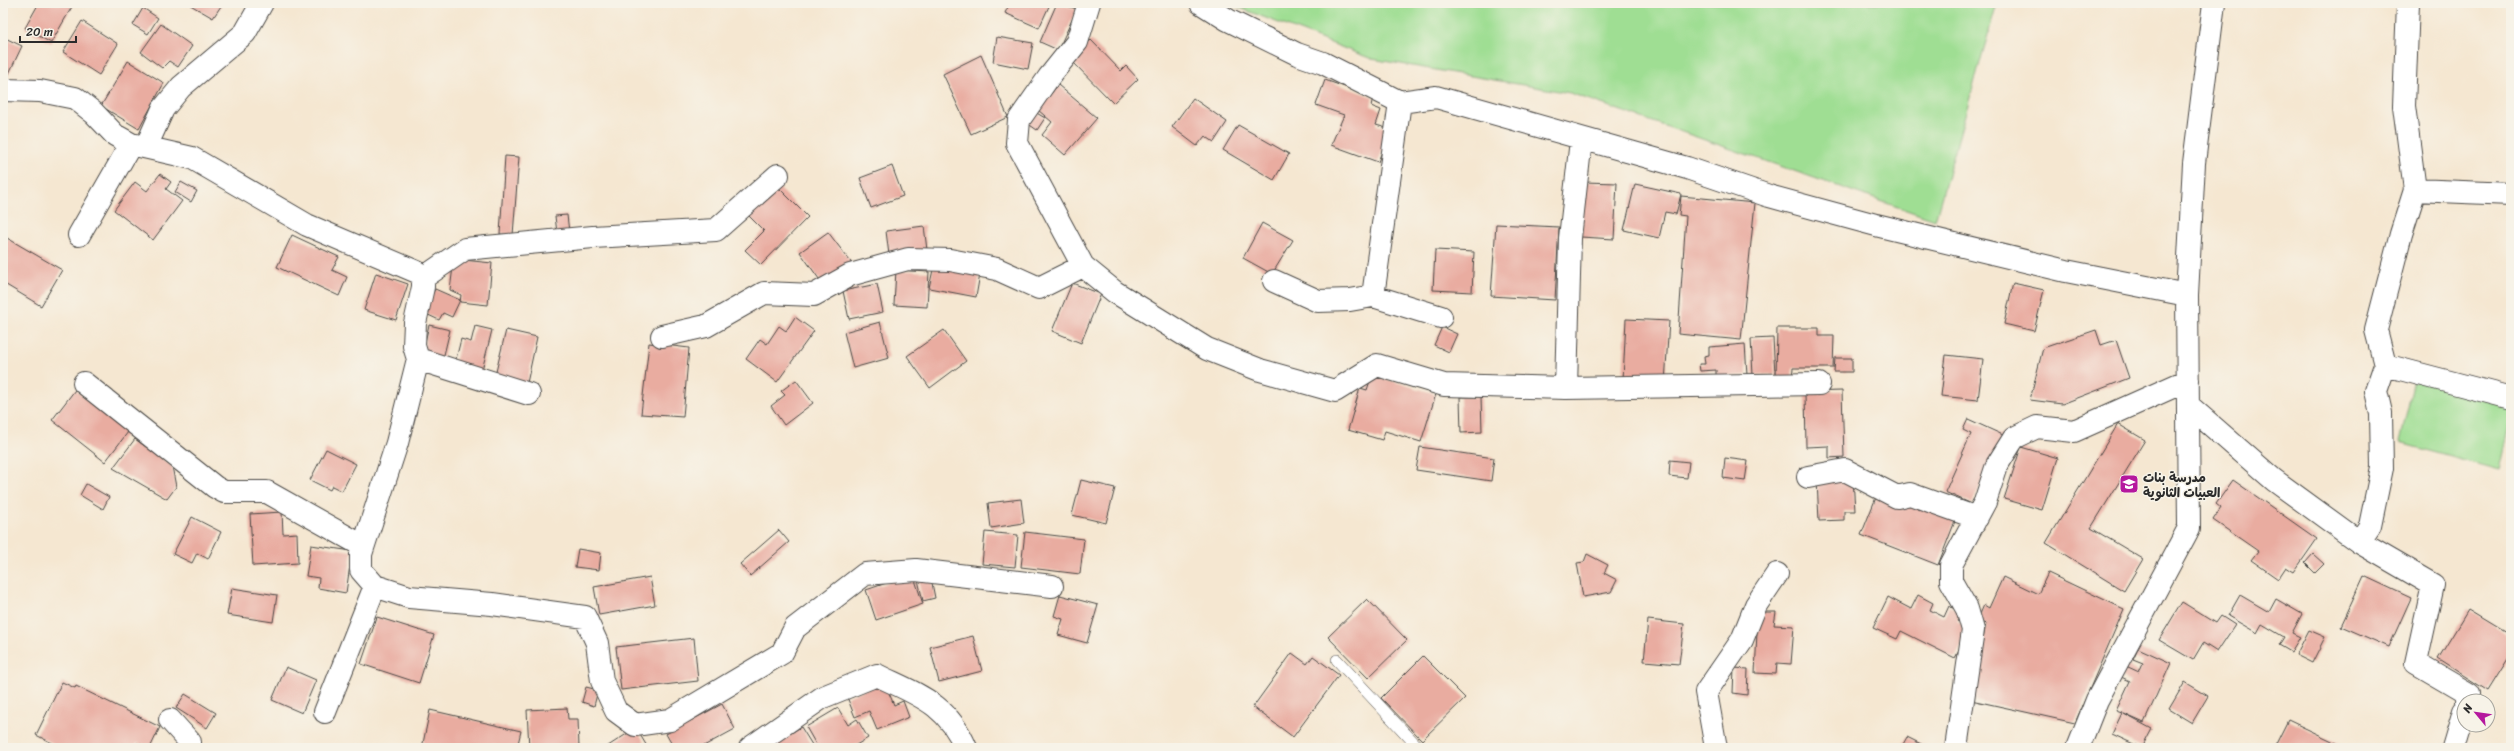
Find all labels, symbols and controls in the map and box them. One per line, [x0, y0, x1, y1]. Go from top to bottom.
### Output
scale bar [20, 18, 76, 44]
text: 20 m [26, 21, 53, 43]
place label: مدرسة بنات العبيات الثانوية [2143, 466, 2220, 504]
school or university icon: مدرسة بنات العبيات الثانوية [2118, 473, 2140, 495]
north arrow [2456, 693, 2496, 733]
text: N [2457, 700, 2478, 717]

